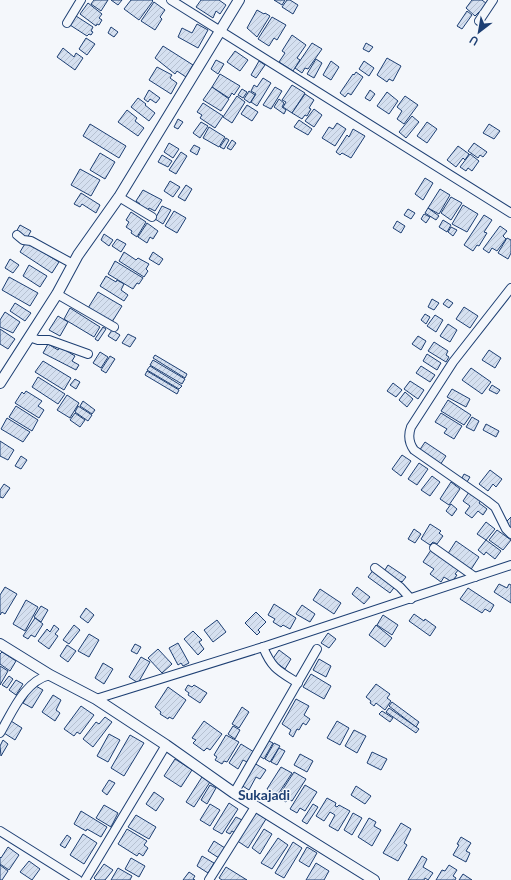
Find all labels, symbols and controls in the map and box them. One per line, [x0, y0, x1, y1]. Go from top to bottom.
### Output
north arrow [459, 12, 499, 52]
text: U [467, 33, 480, 49]
district label: Sukajadi [238, 786, 290, 803]

